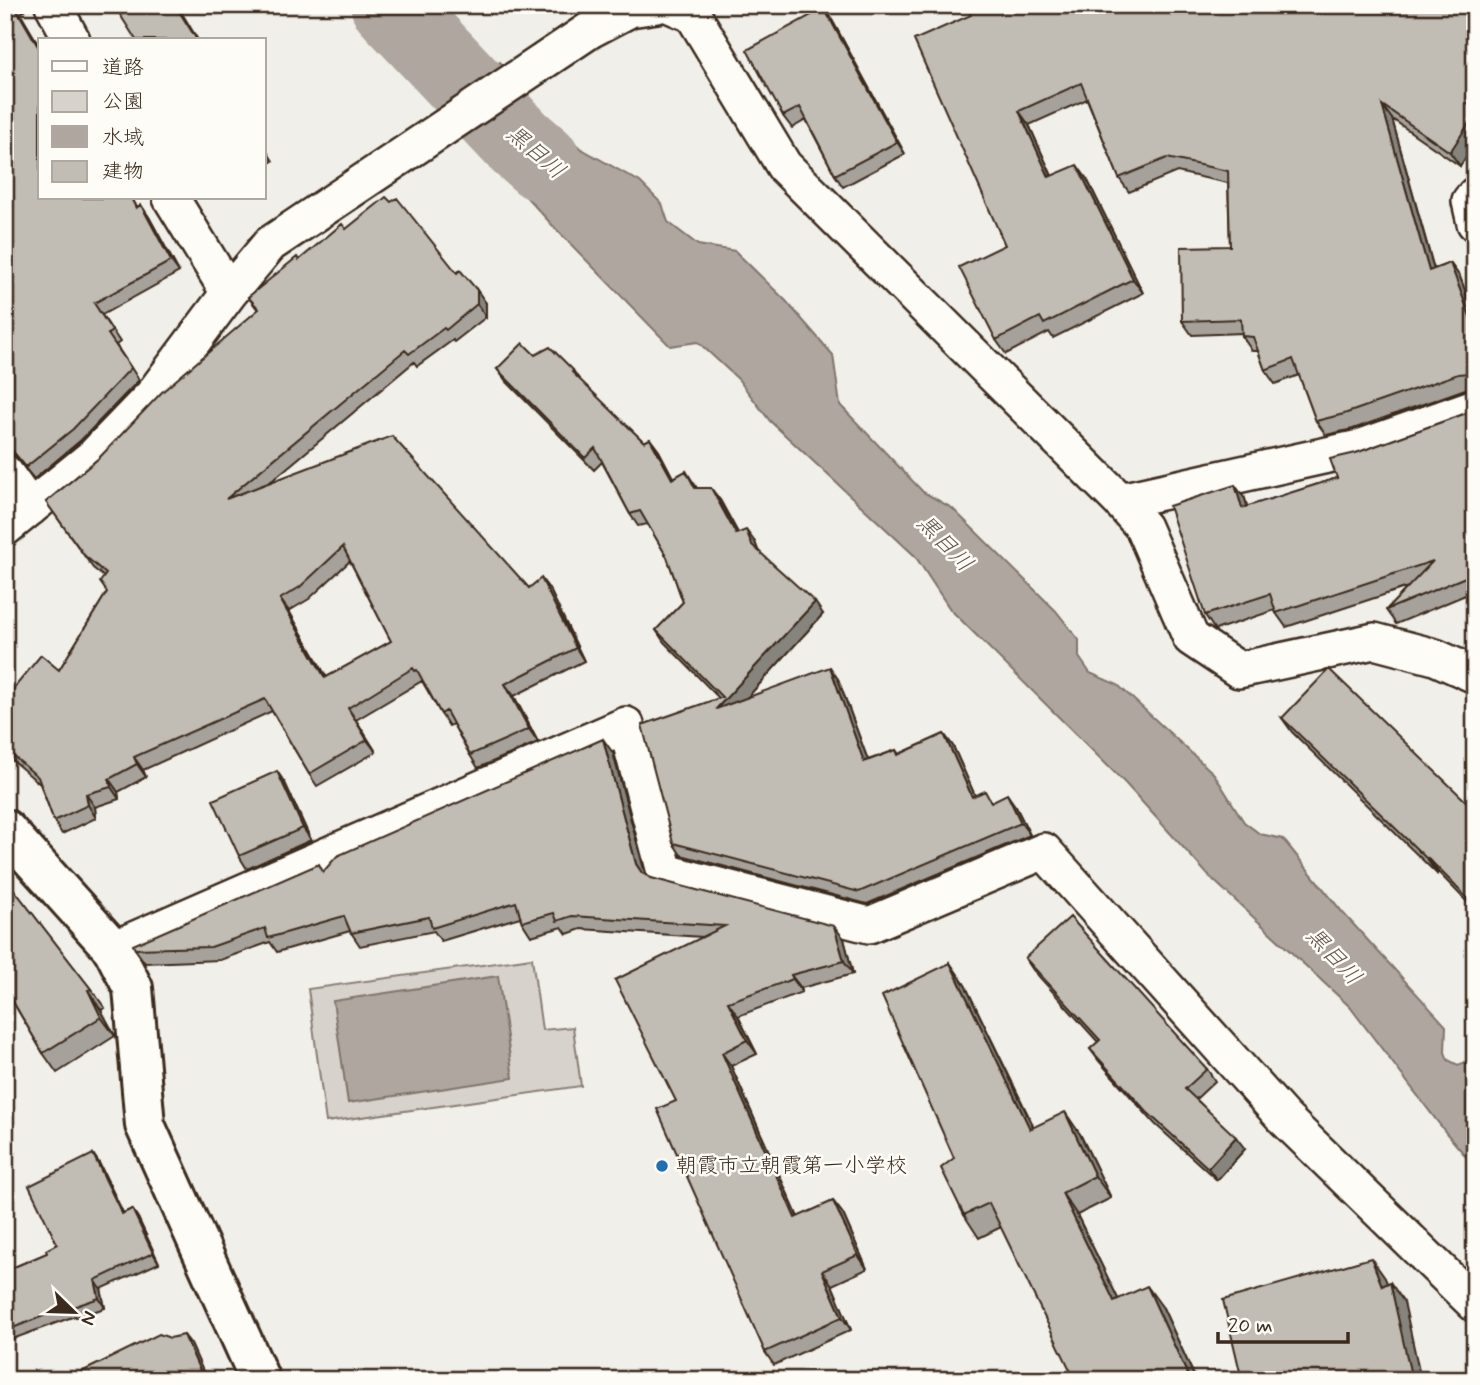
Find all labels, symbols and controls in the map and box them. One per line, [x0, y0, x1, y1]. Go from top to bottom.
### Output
legend [38, 38, 266, 200]
text: 道路 [102, 54, 144, 82]
text: 公園 [102, 88, 144, 116]
water label: 黒目川 [499, 119, 571, 187]
text: 水域 [102, 124, 144, 152]
text: 建物 [102, 158, 144, 186]
water label: 黒目川 [909, 509, 979, 579]
water label: 黒目川 [1299, 922, 1367, 992]
place label: 朝霞市立朝霞第一小学校 [676, 1152, 907, 1180]
marker: 朝霞市立朝霞第一小学校 [654, 1158, 670, 1174]
north arrow [38, 1276, 108, 1346]
scale bar [1218, 1301, 1347, 1345]
text: N [74, 1307, 102, 1329]
text: 20 m [1228, 1312, 1273, 1340]

